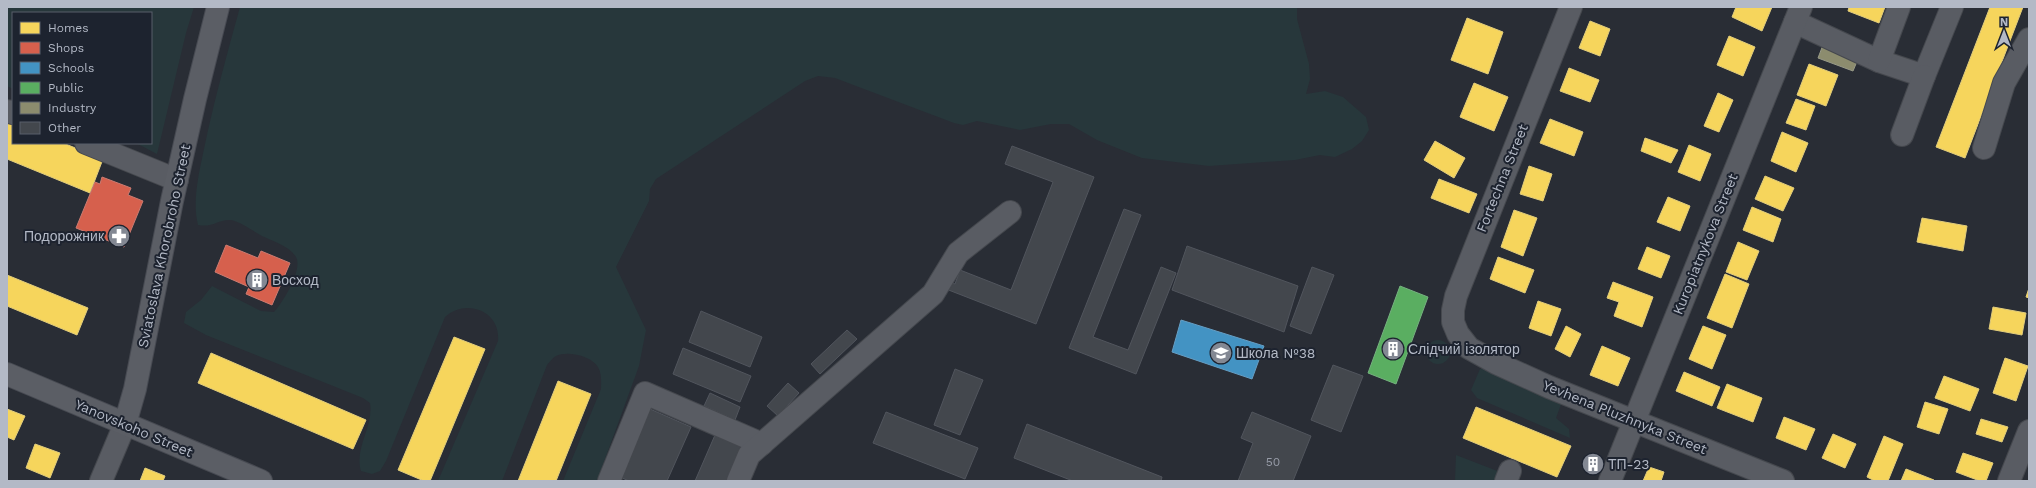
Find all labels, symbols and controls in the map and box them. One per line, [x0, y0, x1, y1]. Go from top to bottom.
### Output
legend [12, 12, 152, 144]
north arrow [1984, 12, 2024, 52]
text: N [2000, 16, 2008, 29]
text: Homes [48, 21, 89, 35]
text: Shops [48, 41, 84, 55]
text: Schools [48, 61, 94, 75]
text: Public [48, 81, 84, 95]
text: Industry [48, 101, 97, 115]
text: Other [48, 121, 81, 135]
street label: Fortechna Street [1473, 122, 1531, 234]
street label: Sviatoslava Khorobroho Street [135, 143, 193, 349]
street label: Kuropiatnykova Street [1669, 171, 1741, 317]
pharmacy icon: Подорожник [106, 223, 132, 249]
place label: Подорожник [24, 228, 105, 244]
building icon: Восход [244, 267, 270, 293]
place label: Восход [272, 272, 319, 288]
building icon: Слідчий ізолятор [1380, 336, 1406, 362]
school or university icon: Школа №38 [1208, 340, 1234, 366]
place label: Слідчий ізолятор [1408, 341, 1520, 357]
place label: Школа №38 [1236, 345, 1315, 361]
street label: Yevhena Pluzhnyka Street [1541, 377, 1710, 457]
street label: Yanovskoho Street [73, 396, 195, 460]
building icon: ТП-23 [1580, 451, 1606, 477]
house number: 50 [1266, 455, 1280, 469]
place label: ТП-23 [1608, 456, 1650, 472]

